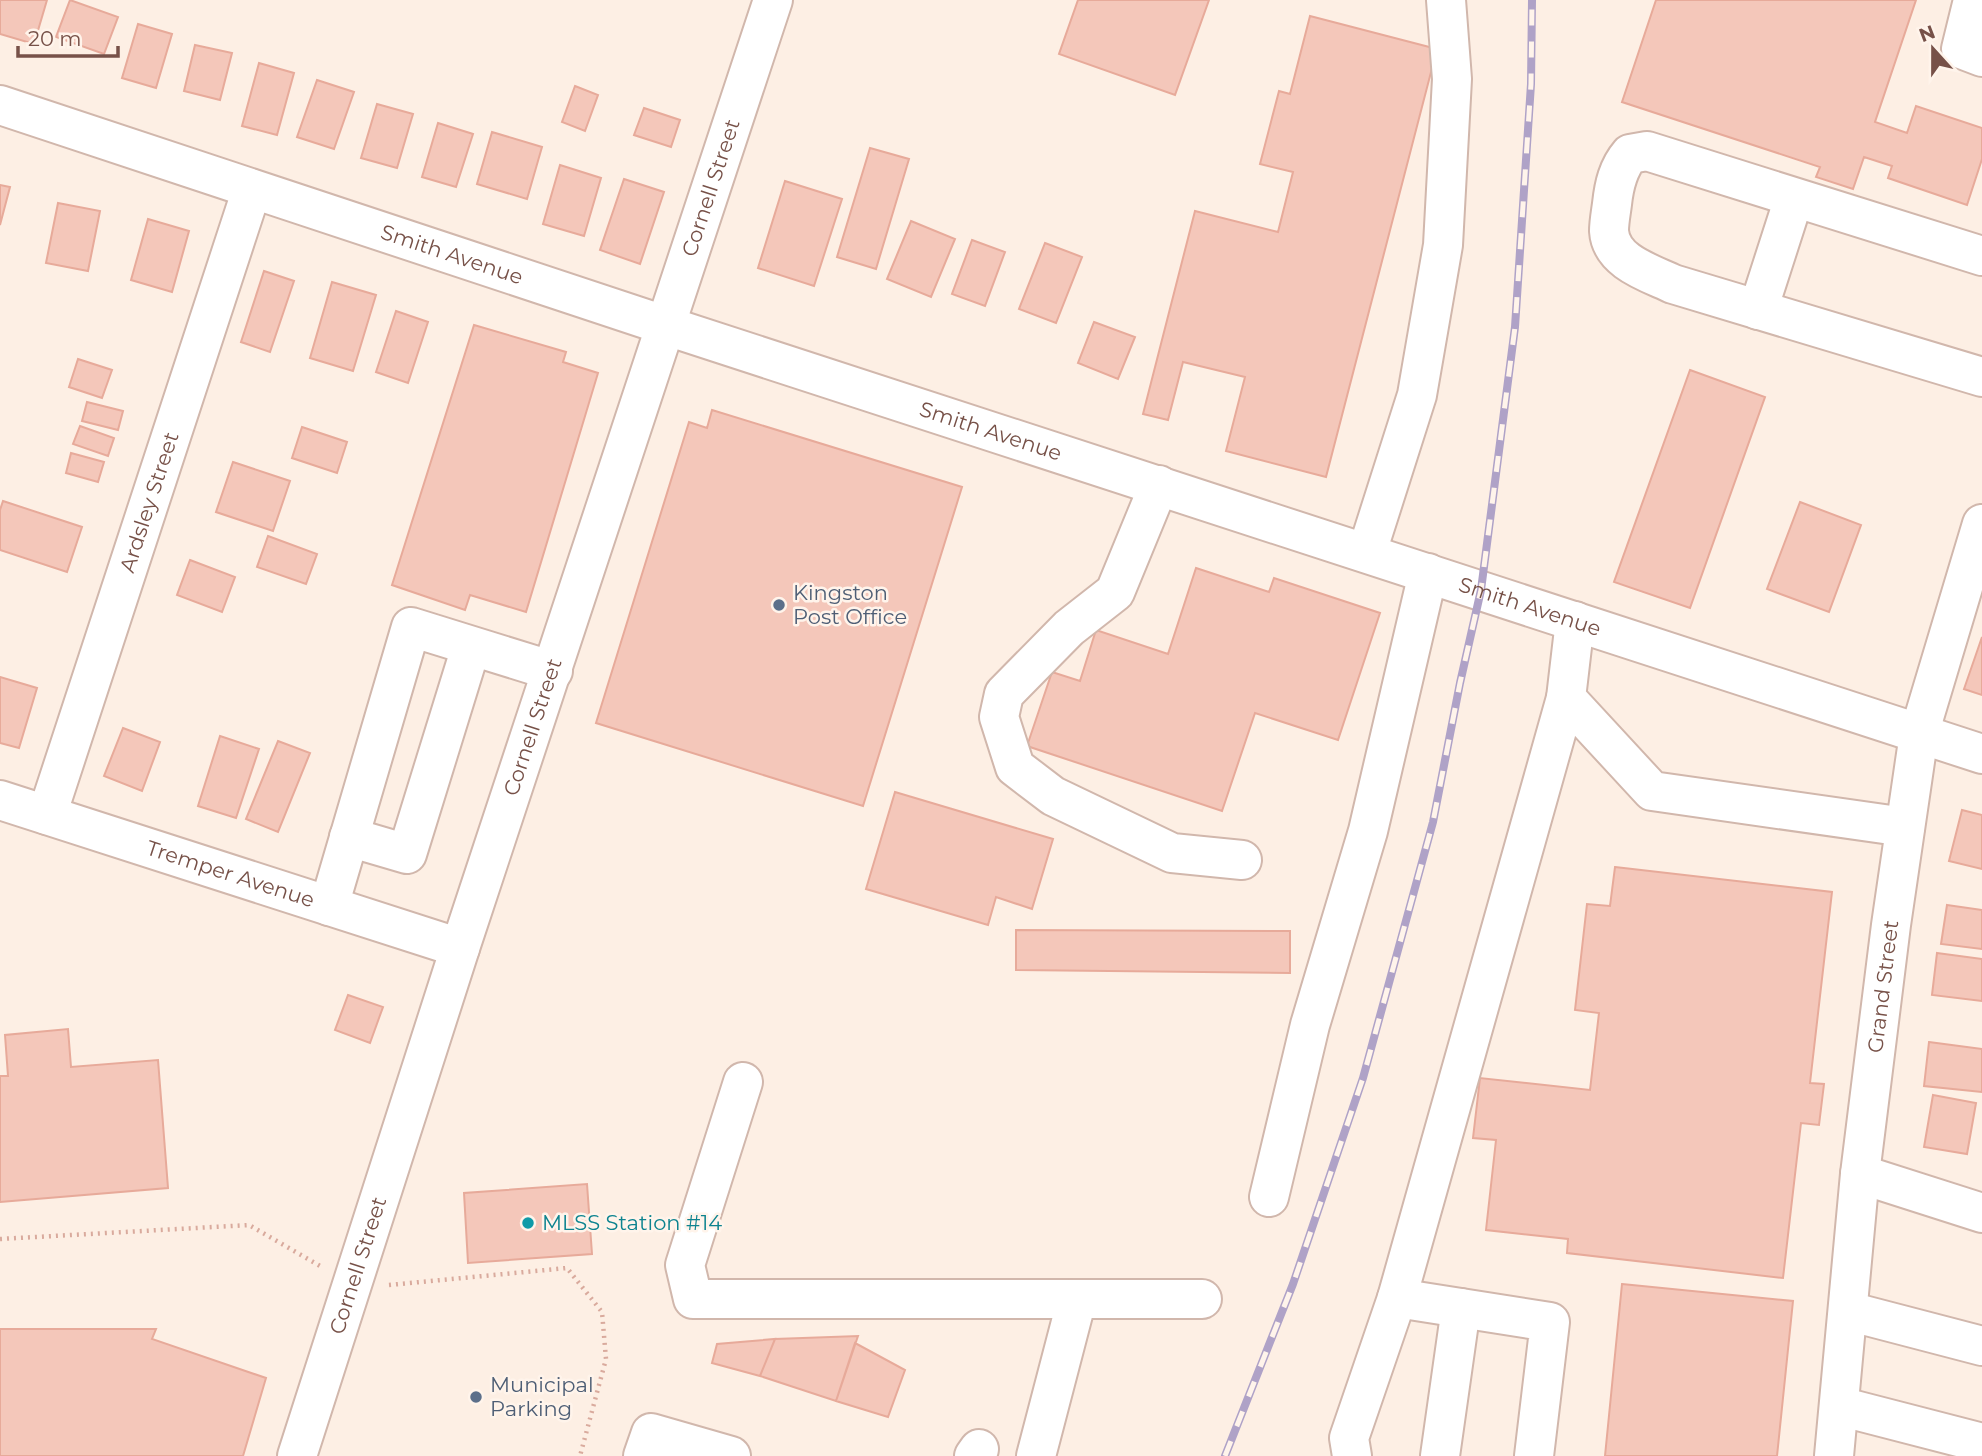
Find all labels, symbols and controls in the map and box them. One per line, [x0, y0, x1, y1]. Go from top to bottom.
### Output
scale bar [18, 14, 117, 58]
north arrow [1898, 14, 1968, 84]
text: N [1916, 20, 1938, 47]
text: 20 m [28, 26, 82, 51]
street label: Cornell Street [676, 116, 745, 260]
street label: Smith Avenue [378, 219, 526, 289]
street label: Smith Avenue [916, 396, 1065, 466]
street label: Ardsley Street [114, 429, 184, 576]
street label: Smith Avenue [1456, 572, 1604, 641]
place label: Kingston Post Office [793, 580, 907, 629]
marker: Kingston Post Office [771, 597, 787, 613]
street label: Cornell Street [498, 655, 567, 799]
street label: Tremper Avenue [143, 835, 318, 912]
street label: Grand Street [1862, 918, 1904, 1054]
street label: Cornell Street [324, 1193, 391, 1337]
place label: MLSS Station #14 [542, 1210, 722, 1235]
marker: MLSS Station #14 [520, 1215, 536, 1231]
place label: Municipal Parking [490, 1372, 594, 1421]
marker: Municipal Parking [468, 1389, 484, 1405]

